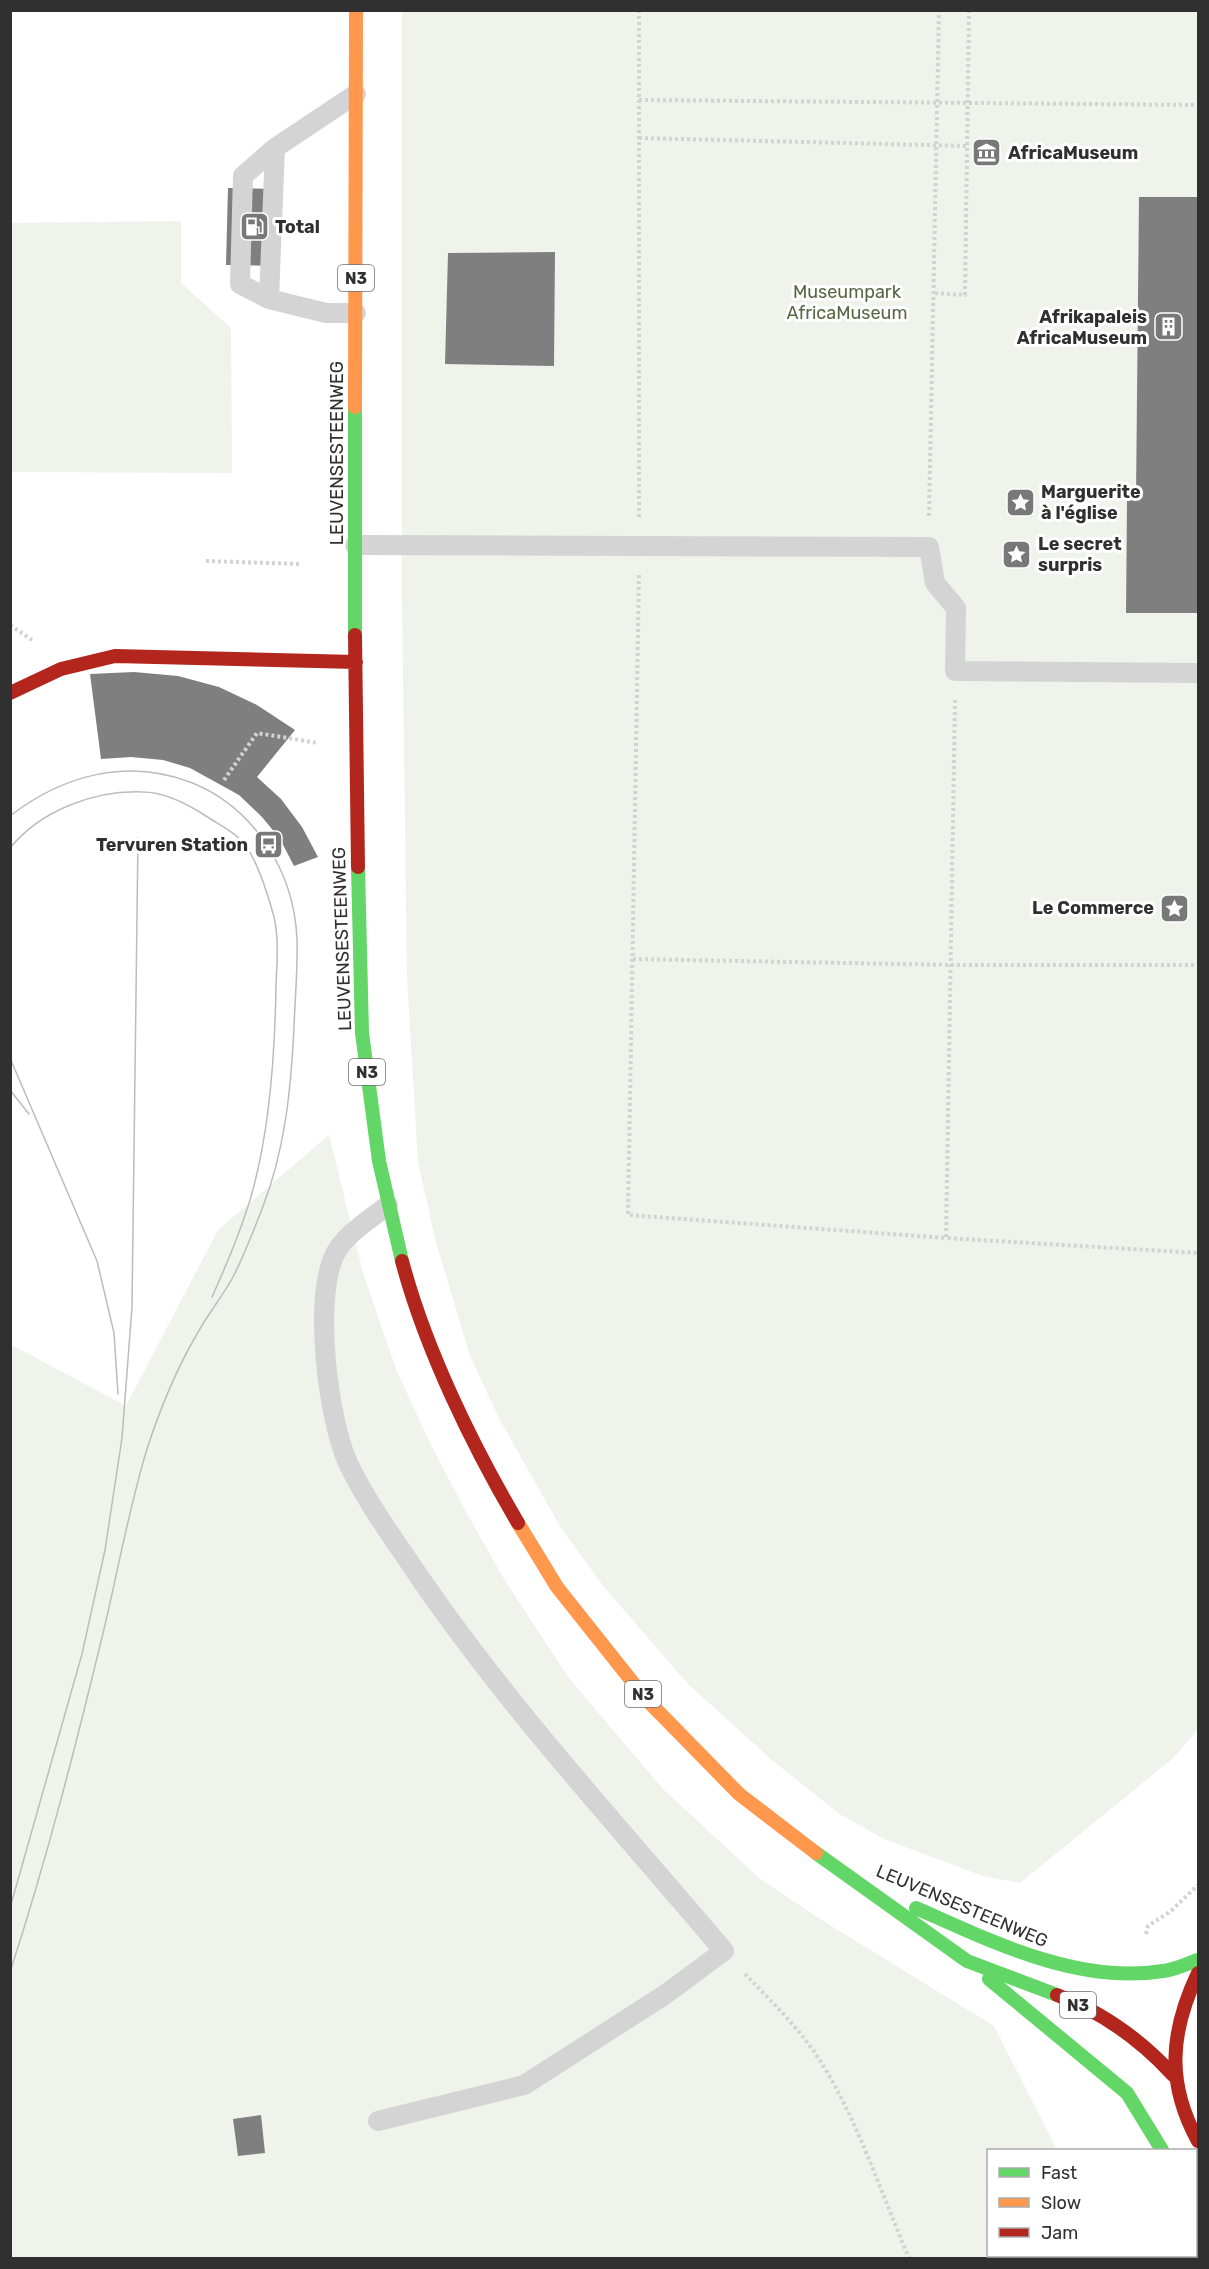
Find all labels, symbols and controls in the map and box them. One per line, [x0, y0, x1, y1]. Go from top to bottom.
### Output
museum icon: AfricaMuseum [971, 137, 1003, 169]
place label: AfricaMuseum [1008, 142, 1138, 164]
fuel station icon: Total [238, 211, 270, 243]
place label: Total [275, 216, 320, 238]
road number: N3 [338, 265, 374, 291]
park label: Museumpark AfricaMuseum [787, 281, 907, 324]
place label: Afrikapaleis AfricaMuseum [1017, 306, 1147, 349]
building icon: Afrikapaleis AfricaMuseum [1152, 311, 1184, 343]
street label: LEUVENSESTEENWEG [326, 361, 348, 545]
place label: Marguerite à l'église [1041, 481, 1141, 524]
place icon: Marguerite à l'église [1004, 486, 1036, 518]
place label: Le secret surpris [1038, 533, 1122, 576]
place icon: Le secret surpris [1001, 538, 1033, 570]
bus stop icon: Tervuren Station [253, 829, 285, 861]
place label: Tervuren Station [96, 834, 248, 856]
street label: LEUVENSESTEENWEG [328, 847, 356, 1031]
place icon: Le Commerce [1159, 892, 1191, 924]
place label: Le Commerce [1032, 897, 1154, 919]
road number: N3 [349, 1059, 385, 1085]
road number: N3 [625, 1681, 661, 1707]
street label: LEUVENSESTEENWEG [873, 1860, 1051, 1952]
road number: N3 [1060, 1992, 1096, 2018]
legend [987, 2149, 1197, 2257]
text: Fast [1041, 2162, 1077, 2184]
text: Slow [1041, 2192, 1081, 2214]
text: Jam [1041, 2222, 1078, 2244]

